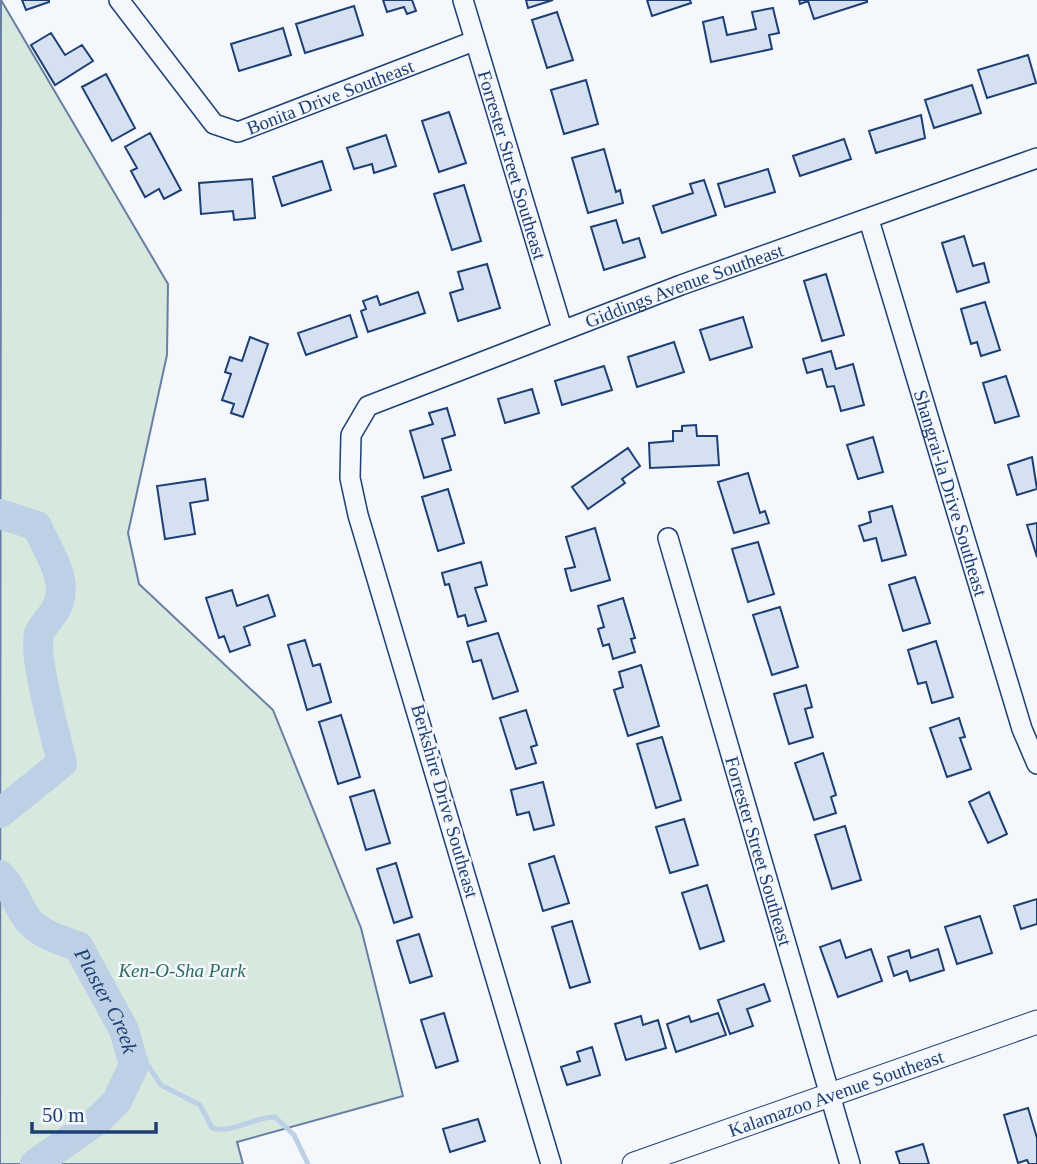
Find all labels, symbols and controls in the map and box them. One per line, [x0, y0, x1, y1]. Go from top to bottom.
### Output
street label: Bonita Drive Southeast [243, 55, 417, 138]
street label: Forrester Street Southeast [474, 68, 551, 262]
street label: Giddings Avenue Southeast [582, 239, 787, 332]
street label: Shangrai-la Drive Southeast [910, 387, 992, 599]
street label: Berkshire Drive Southeast [407, 702, 483, 901]
street label: Forrester Street Southeast [722, 754, 797, 949]
water label: Plaster Creek [69, 943, 142, 1057]
park label: Ken-O-Sha Park [117, 960, 246, 981]
street label: Kalamazoo Avenue Southeast [725, 1045, 947, 1140]
scale bar [32, 1090, 156, 1134]
text: 50 m [42, 1103, 85, 1127]

